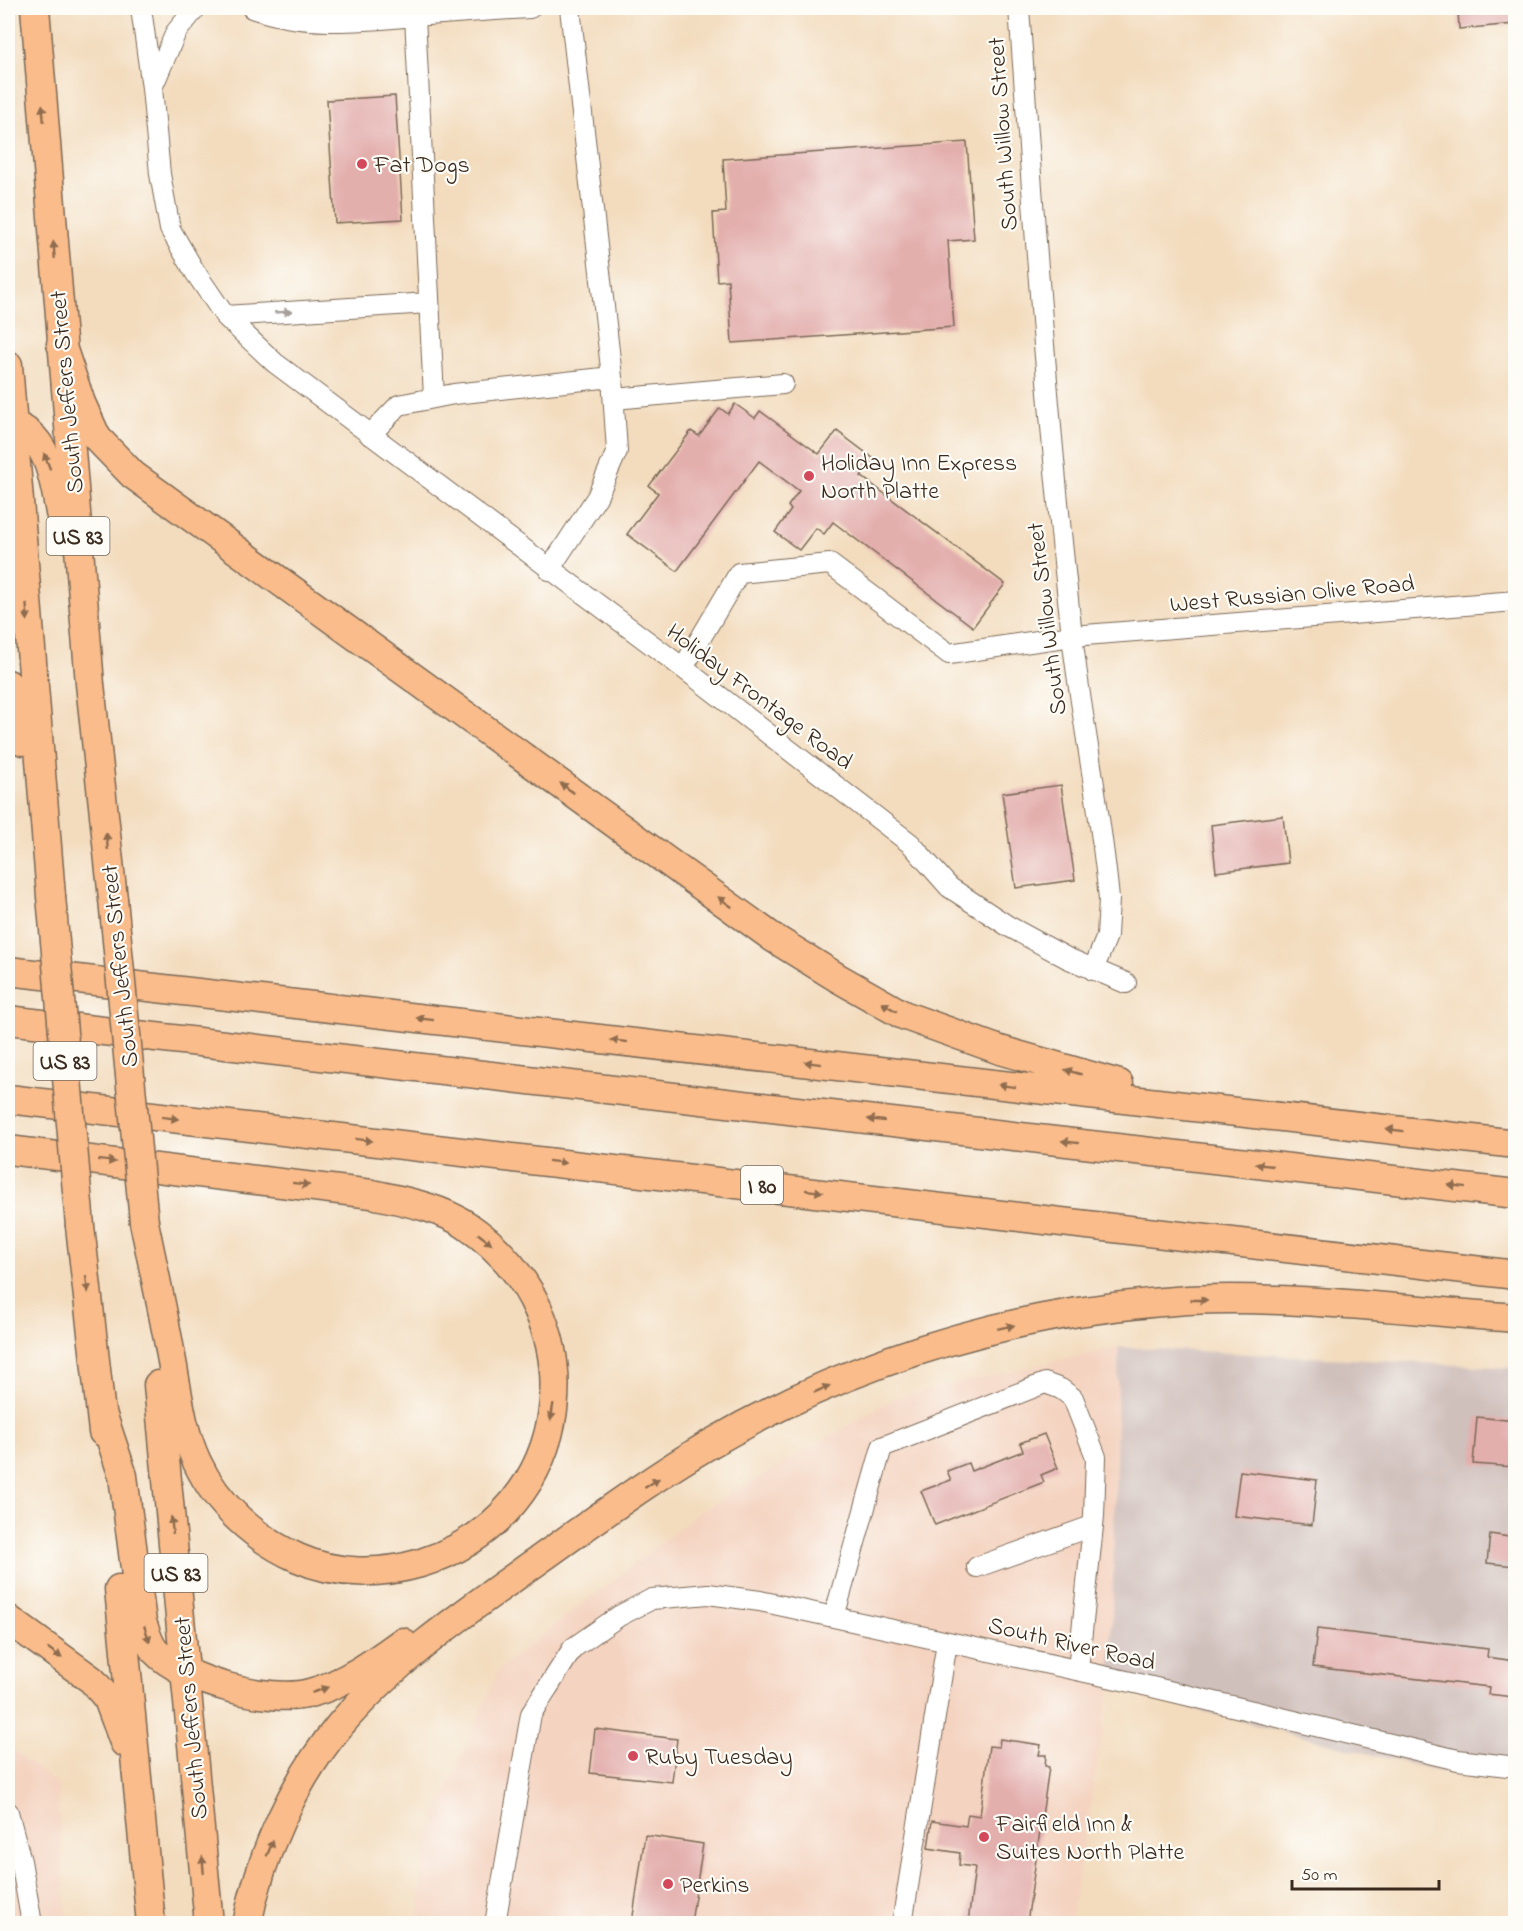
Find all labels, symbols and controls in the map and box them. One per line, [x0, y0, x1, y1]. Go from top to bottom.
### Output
street label: South Willow Street [980, 36, 1029, 232]
one-way arrow [38, 104, 48, 123]
place label: Fat Dogs [373, 149, 470, 184]
marker: Fat Dogs [355, 157, 369, 171]
one-way arrow [49, 240, 59, 259]
street label: South Jeffers Street [42, 289, 95, 495]
one-way arrow [274, 308, 293, 317]
place label: Holiday Inn Express North Platte [821, 447, 1017, 510]
one-way arrow [42, 452, 52, 470]
marker: Holiday Inn Express North Platte [802, 469, 816, 483]
road number: US 83 [46, 517, 110, 555]
street label: South Willow Street [1019, 520, 1078, 717]
street label: West Russian Olive Road [1169, 567, 1416, 624]
one-way arrow [22, 603, 32, 622]
street label: Holiday Frontage Road [657, 616, 860, 781]
one-way arrow [559, 782, 575, 794]
one-way arrow [102, 832, 112, 851]
street label: South Jeffers Street [93, 863, 150, 1069]
one-way arrow [717, 897, 732, 909]
one-way arrow [880, 1002, 897, 1012]
one-way arrow [416, 1014, 435, 1024]
one-way arrow [610, 1036, 629, 1046]
road number: US 83 [34, 1042, 97, 1080]
one-way arrow [803, 1059, 822, 1068]
one-way arrow [1064, 1067, 1082, 1076]
one-way arrow [997, 1081, 1016, 1091]
one-way arrow [161, 1113, 180, 1122]
one-way arrow [867, 1115, 886, 1125]
one-way arrow [1385, 1126, 1404, 1135]
one-way arrow [354, 1135, 373, 1145]
one-way arrow [1060, 1137, 1079, 1147]
one-way arrow [98, 1157, 117, 1166]
one-way arrow [548, 1157, 567, 1167]
one-way arrow [1254, 1160, 1273, 1170]
road number: I 80 [741, 1166, 783, 1204]
one-way arrow [292, 1179, 311, 1189]
one-way arrow [1448, 1182, 1467, 1191]
one-way arrow [804, 1187, 823, 1196]
one-way arrow [477, 1233, 493, 1246]
one-way arrow [82, 1274, 92, 1293]
one-way arrow [1190, 1295, 1209, 1305]
one-way arrow [997, 1321, 1016, 1331]
one-way arrow [813, 1383, 831, 1393]
one-way arrow [548, 1403, 557, 1422]
one-way arrow [643, 1477, 660, 1488]
one-way arrow [167, 1515, 177, 1534]
road number: US 83 [144, 1554, 207, 1592]
street label: South River Road [984, 1609, 1159, 1682]
street label: South Jeffers Street [166, 1615, 219, 1821]
one-way arrow [142, 1625, 152, 1643]
one-way arrow [47, 1647, 63, 1659]
one-way arrow [311, 1684, 329, 1694]
place label: Ruby Tuesday [645, 1741, 793, 1777]
marker: Ruby Tuesday [626, 1749, 640, 1763]
place label: Fairfield Inn & Suites North Platte [995, 1808, 1185, 1871]
marker: Fairfield Inn & Suites North Platte [977, 1830, 991, 1844]
one-way arrow [265, 1838, 275, 1856]
scale bar [1292, 1853, 1439, 1891]
one-way arrow [198, 1856, 208, 1875]
text: 50 m [1301, 1863, 1338, 1889]
place label: Perkins [680, 1869, 750, 1904]
marker: Perkins [661, 1877, 675, 1891]

